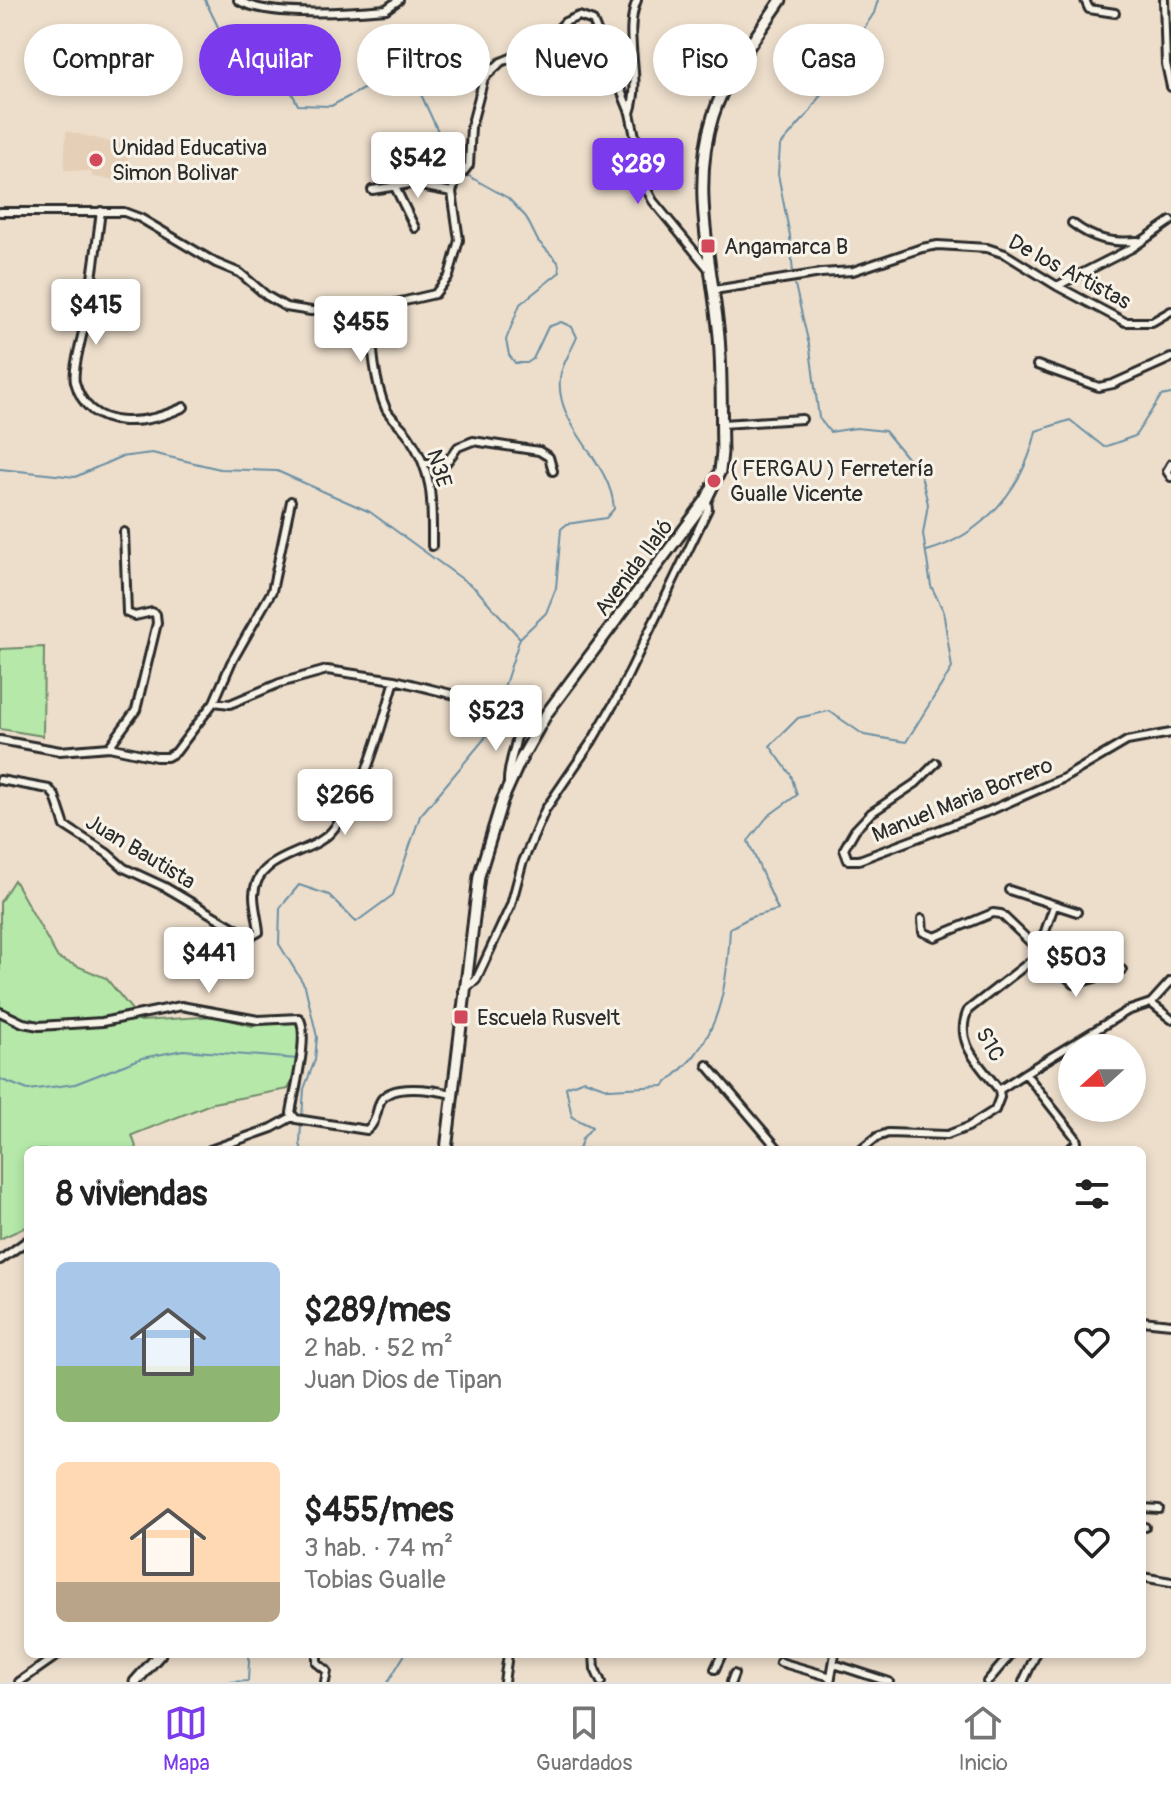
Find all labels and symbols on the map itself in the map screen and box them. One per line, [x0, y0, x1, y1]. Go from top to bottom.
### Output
pin: $542 [371, 132, 465, 200]
place label: Unidad Educativa Simon Bolivar [112, 134, 267, 187]
pin: $289 [591, 138, 685, 206]
marker: Unidad Educativa Simon Bolivar [87, 151, 105, 169]
street label: De los Artistas [1003, 228, 1136, 316]
place label: Angamarca B [724, 233, 848, 261]
marker: Angamarca B [699, 237, 717, 255]
pin: $415 [49, 279, 143, 347]
pin: $455 [314, 296, 408, 364]
street label: N3E [420, 446, 458, 491]
place label: ( FERGAU ) Ferretería Gualle Vicente [730, 455, 933, 508]
marker: ( FERGAU ) Ferretería Gualle Vicente [705, 472, 723, 490]
street label: Avenida Ilaló [588, 514, 679, 622]
pin: $523 [449, 685, 543, 753]
street label: Manuel Maria Borrero [868, 751, 1057, 849]
pin: $266 [298, 769, 392, 837]
street label: Juan Bautista [80, 808, 201, 896]
pin: $441 [162, 927, 256, 995]
pin: $503 [1029, 931, 1123, 999]
place label: Escuela Rusvelt [477, 1004, 620, 1032]
marker: Escuela Rusvelt [452, 1008, 470, 1026]
street label: S1C [969, 1022, 1011, 1067]
north arrow [1058, 1034, 1146, 1122]

